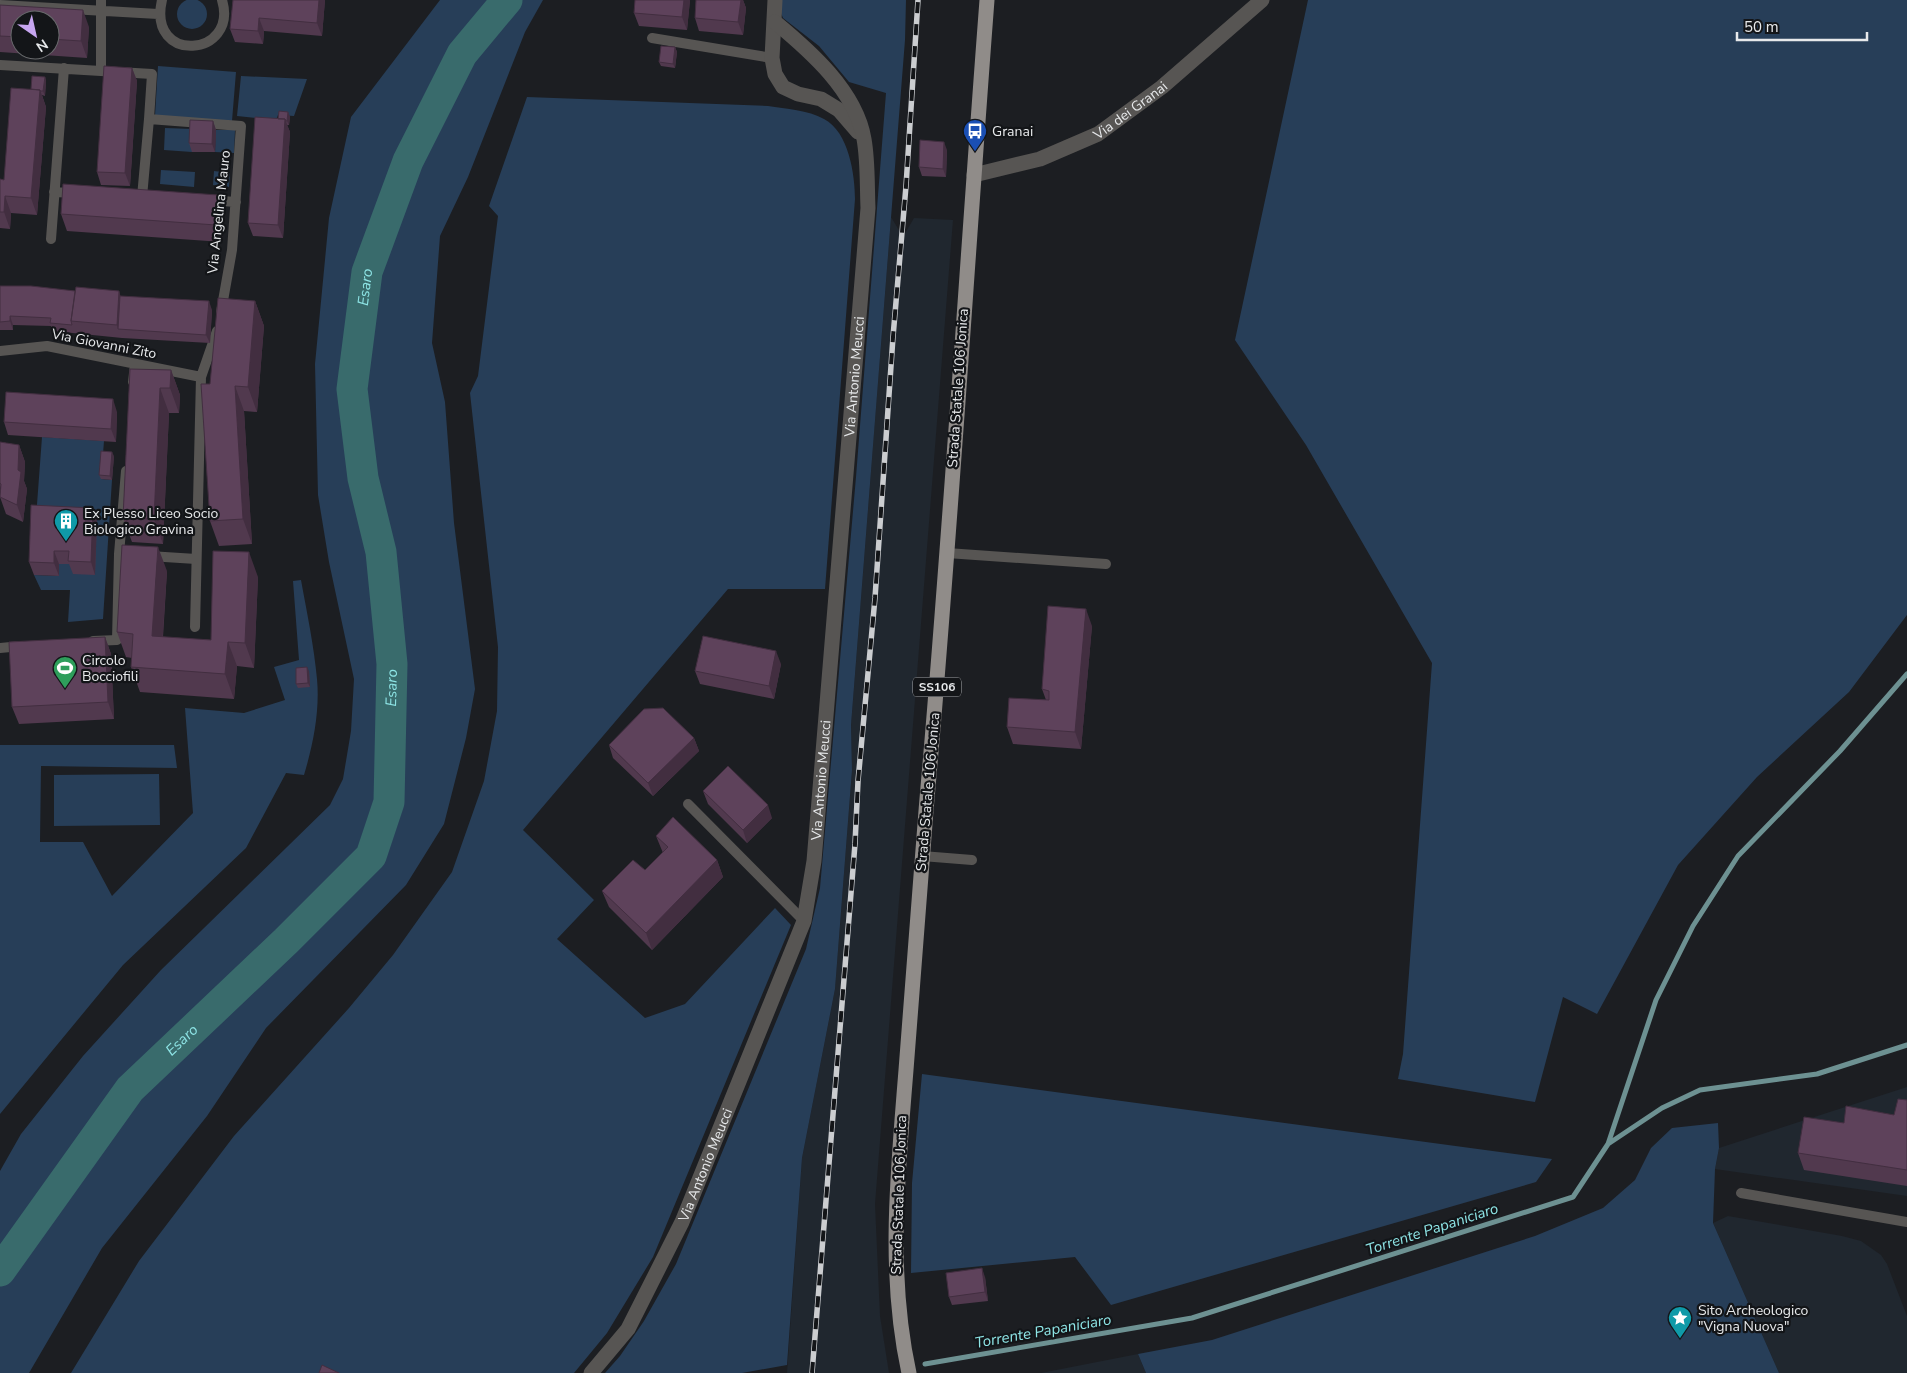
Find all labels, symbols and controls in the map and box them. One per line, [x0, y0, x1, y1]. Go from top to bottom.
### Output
north arrow [10, 10, 60, 60]
scale bar [1737, 10, 1867, 42]
text: 50 m [1744, 17, 1779, 37]
text: N [32, 35, 52, 56]
street label: Via dei Granai [1088, 77, 1171, 145]
bus stop icon: Granai [962, 118, 988, 152]
place label: Granai [992, 122, 1033, 141]
street label: Via Angelina Mauro [203, 149, 235, 276]
water label: Esaro [353, 267, 377, 307]
street label: Strada Statale 106 Jonica [943, 308, 973, 468]
street label: Via Antonio Meucci [840, 316, 868, 439]
street label: Via Giovanni Zito [49, 324, 158, 364]
place label: Ex Plesso Liceo Socio Biologico Gravina [84, 504, 218, 539]
building icon: Ex Plesso Liceo Socio Biologico Gravina [53, 508, 79, 542]
place label: Circolo Bocciofili [82, 651, 138, 686]
sports icon: Circolo Bocciofili [52, 655, 78, 689]
water label: Esaro [381, 669, 402, 707]
road number: SS106 [913, 678, 961, 696]
street label: Strada Statale 106 Jonica [912, 712, 944, 872]
street label: Via Antonio Meucci [806, 719, 835, 842]
water label: Esaro [161, 1020, 202, 1060]
street label: Via Antonio Meucci [673, 1105, 737, 1225]
street label: Strada Statale 106 Jonica [887, 1115, 911, 1275]
water label: Torrente Papaniciaro [1363, 1198, 1501, 1260]
place label: Sito Archeologico "Vigna Nuova" [1698, 1301, 1809, 1336]
place icon: Sito Archeologico "Vigna Nuova" [1667, 1305, 1693, 1339]
water label: Torrente Papaniciaro [973, 1309, 1113, 1353]

